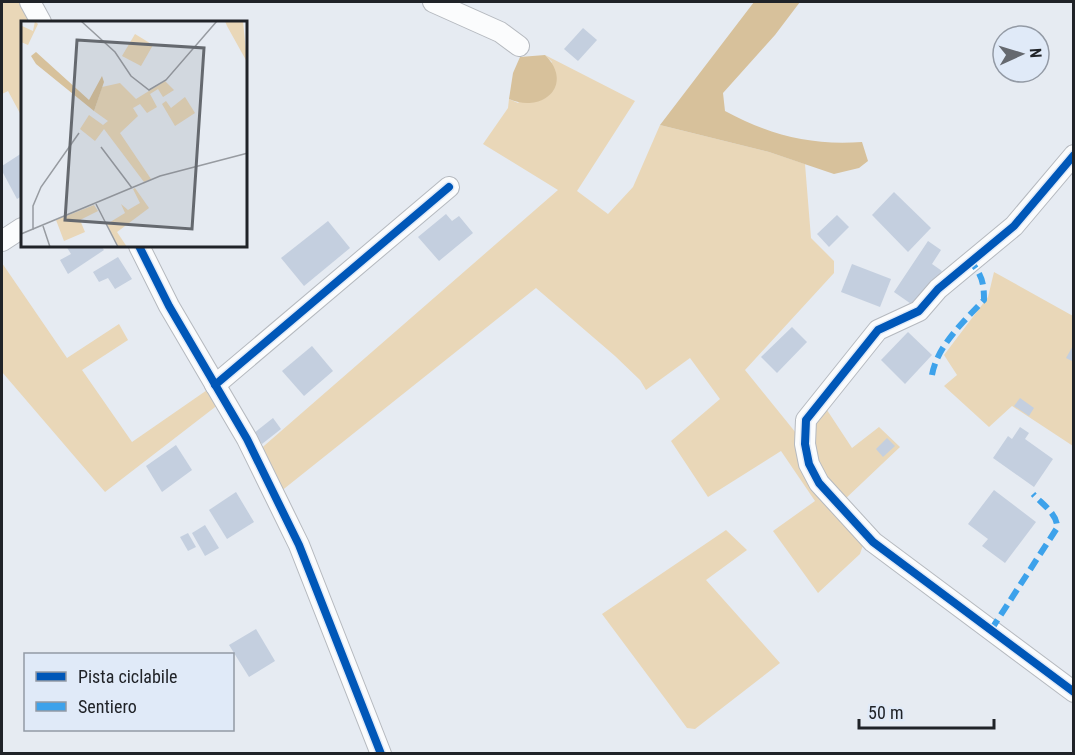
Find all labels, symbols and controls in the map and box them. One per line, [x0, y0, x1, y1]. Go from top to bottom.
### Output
inset map [21, 21, 248, 248]
north arrow [991, 24, 1051, 84]
text: N [1026, 47, 1045, 59]
legend [24, 653, 234, 731]
text: Pista ciclabile [78, 666, 177, 687]
scale bar [859, 692, 994, 730]
text: Sentiero [78, 696, 137, 717]
text: 50 m [868, 702, 903, 723]

